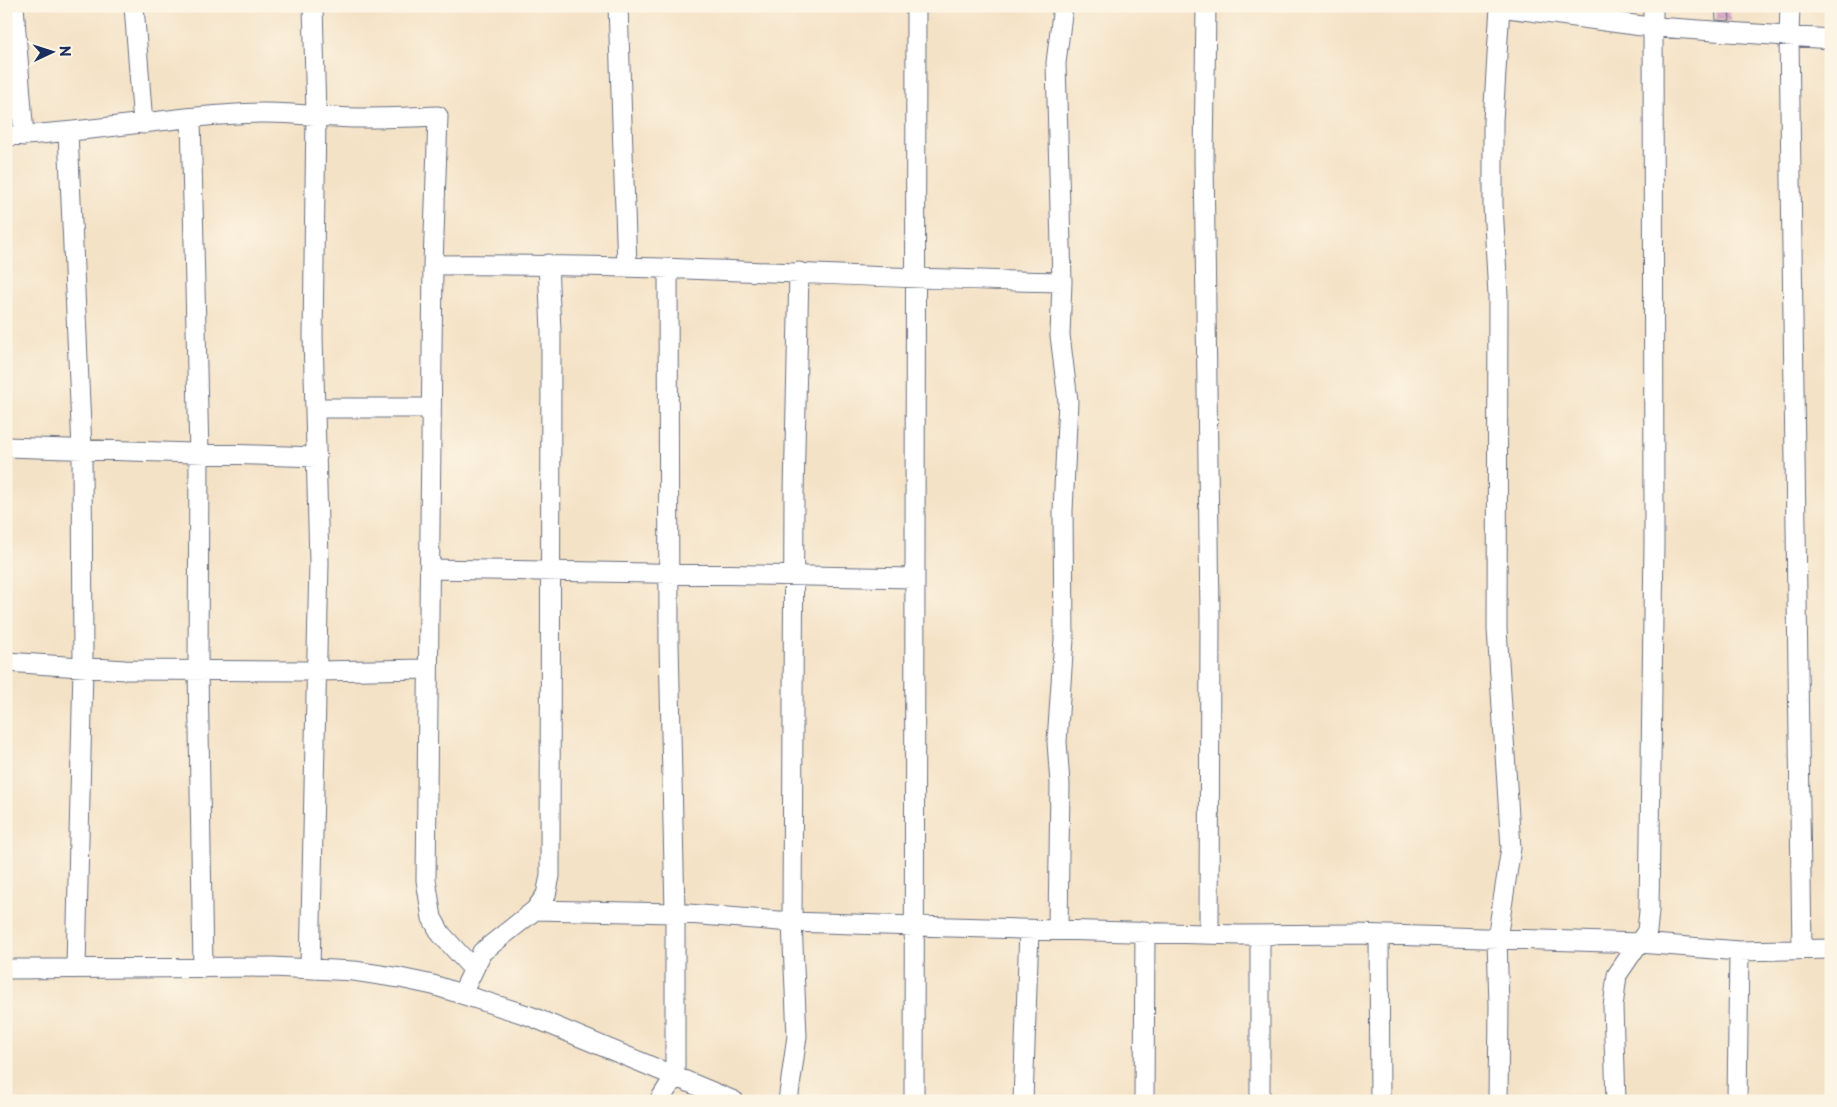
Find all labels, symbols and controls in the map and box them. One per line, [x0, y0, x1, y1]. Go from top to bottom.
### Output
north arrow [28, 28, 78, 78]
text: N [55, 45, 76, 57]

